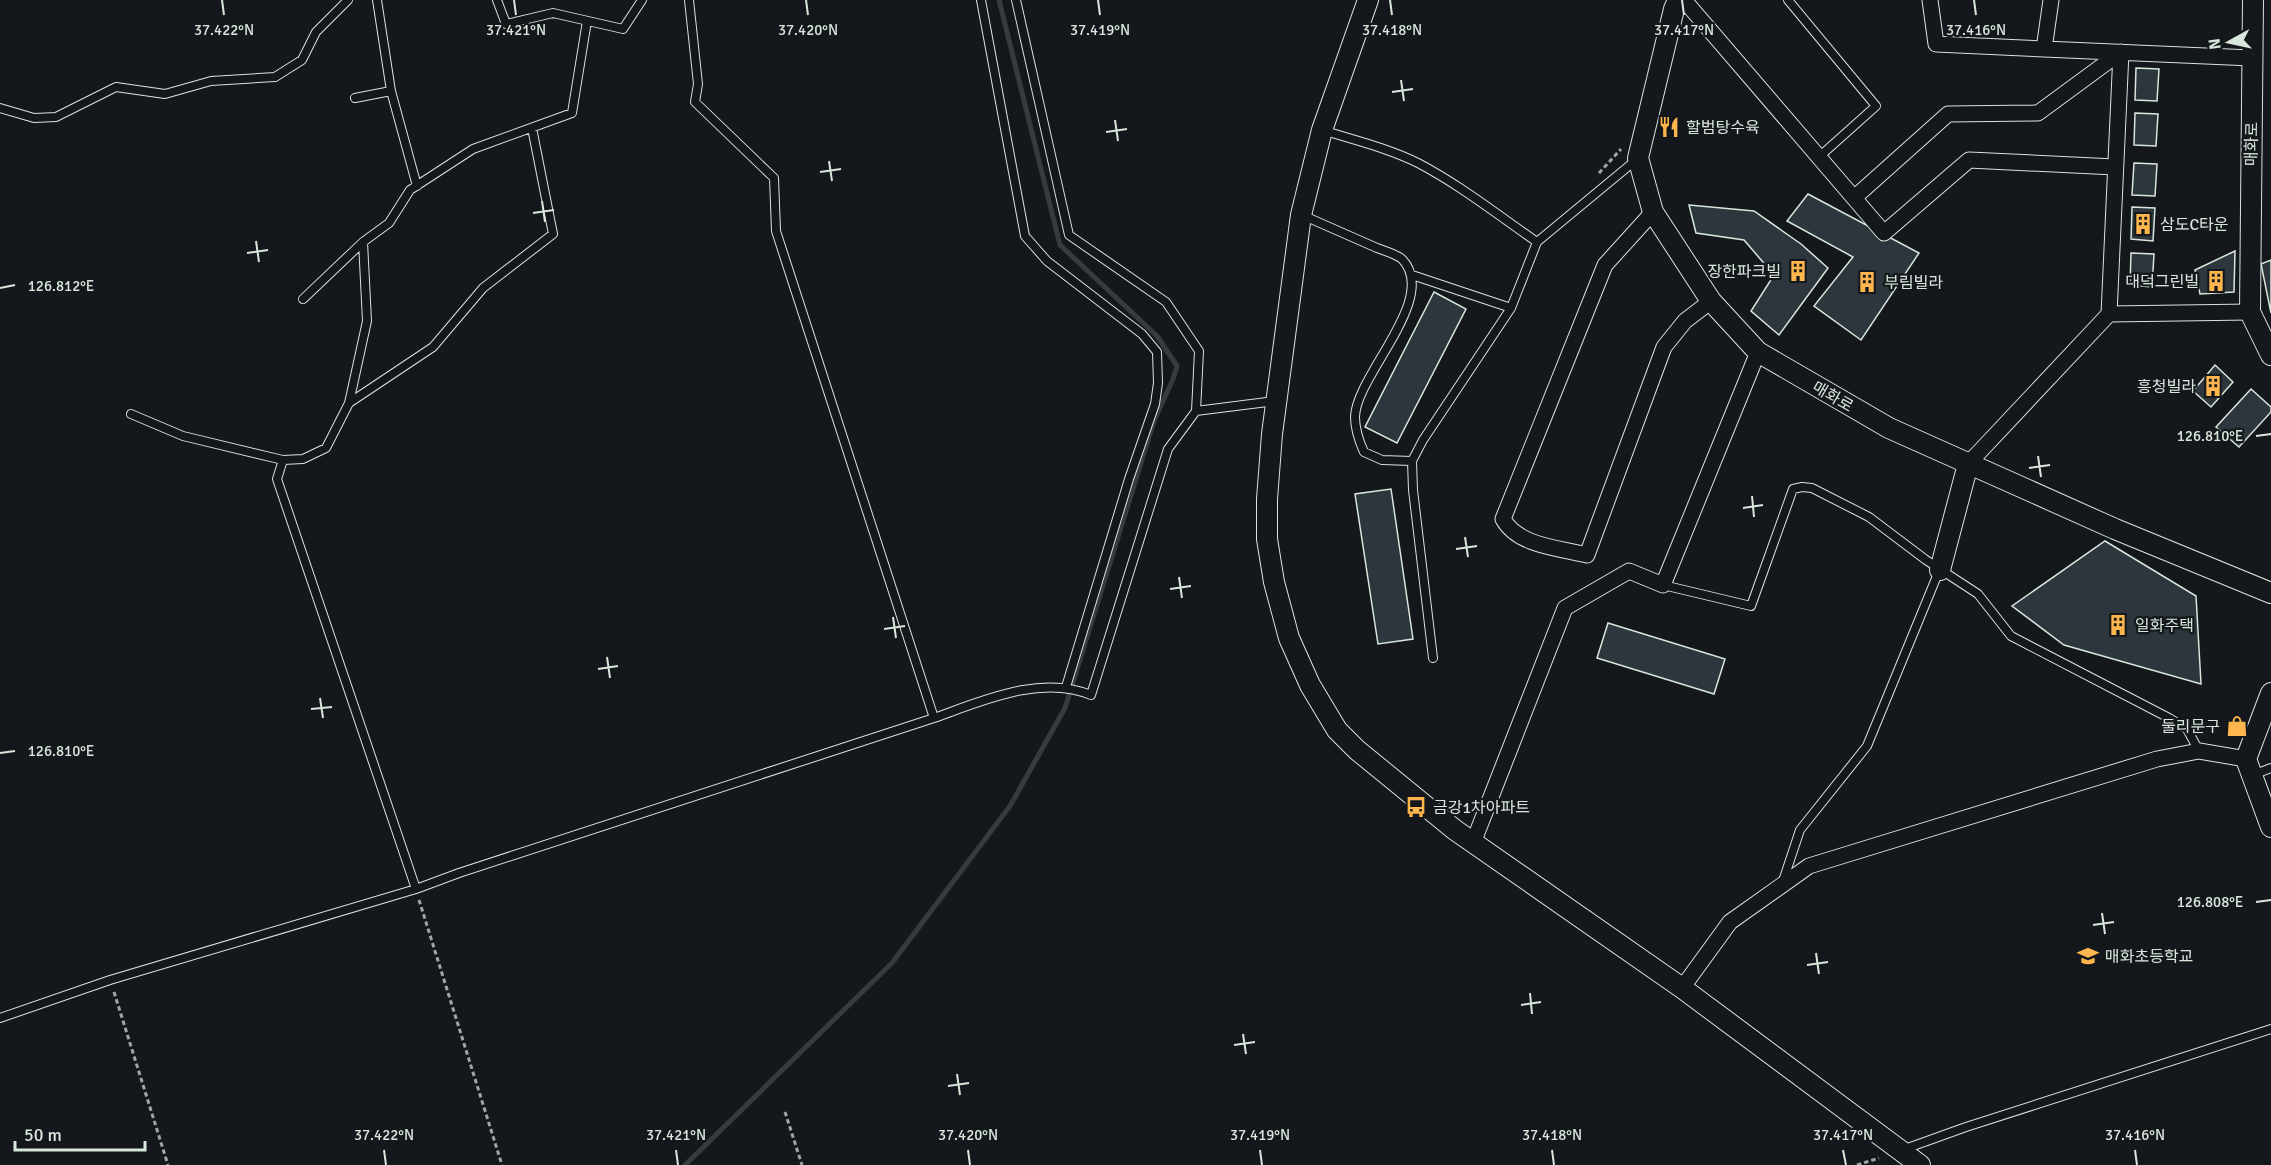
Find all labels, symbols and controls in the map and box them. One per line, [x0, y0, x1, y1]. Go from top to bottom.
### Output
north arrow [2199, 12, 2259, 72]
text: 37.422°N [194, 21, 254, 39]
text: 37.421°N [486, 21, 546, 39]
text: 37.420°N [778, 21, 838, 39]
text: 37.419°N [1070, 21, 1130, 39]
text: 37.418°N [1362, 21, 1422, 39]
text: 37.417°N [1654, 21, 1714, 39]
text: 37.416°N [1946, 21, 2006, 39]
text: N [2204, 37, 2226, 51]
restaurant icon: 할범탕수육 [1657, 115, 1681, 139]
place label: 할범탕수육 [1686, 118, 1760, 138]
street label: 매화로 [2242, 121, 2262, 166]
building icon: 삼도C타운 [2131, 212, 2155, 236]
place label: 삼도C타운 [2160, 215, 2229, 235]
building icon: 장한파크빌 [1786, 259, 1810, 283]
place label: 장한파크빌 [1707, 262, 1781, 282]
building icon: 대덕그린빌 [2204, 269, 2228, 293]
building icon: 부림빌라 [1855, 270, 1879, 294]
place label: 대덕그린빌 [2125, 272, 2199, 292]
place label: 부림빌라 [1884, 273, 1943, 293]
text: 126.812°E [28, 277, 94, 295]
building icon: 흥청빌라 [2201, 374, 2225, 398]
street label: 매화로 [1808, 377, 1857, 417]
place label: 흥청빌라 [2137, 377, 2196, 397]
text: 126.810°E [2177, 427, 2243, 445]
building icon: 일화주택 [2106, 613, 2130, 637]
place label: 일화주택 [2135, 616, 2194, 636]
shop icon: 둘리문구 [2225, 714, 2249, 738]
place label: 둘리문구 [2161, 717, 2220, 737]
text: 126.810°E [28, 742, 94, 760]
bus stop icon: 금강1차아파트 [1404, 795, 1428, 819]
place label: 금강1차아파트 [1433, 798, 1530, 818]
text: 126.808°E [2177, 893, 2243, 911]
school or university icon: 매화초등학교 [2076, 944, 2100, 968]
place label: 매화초등학교 [2105, 947, 2193, 967]
scale bar [15, 1114, 146, 1152]
text: 50 m [24, 1124, 62, 1146]
text: 37.422°N [354, 1126, 414, 1144]
text: 37.421°N [646, 1126, 706, 1144]
text: 37.420°N [938, 1126, 998, 1144]
text: 37.419°N [1230, 1126, 1290, 1144]
text: 37.418°N [1522, 1126, 1582, 1144]
text: 37.417°N [1813, 1126, 1873, 1144]
text: 37.416°N [2105, 1126, 2165, 1144]

